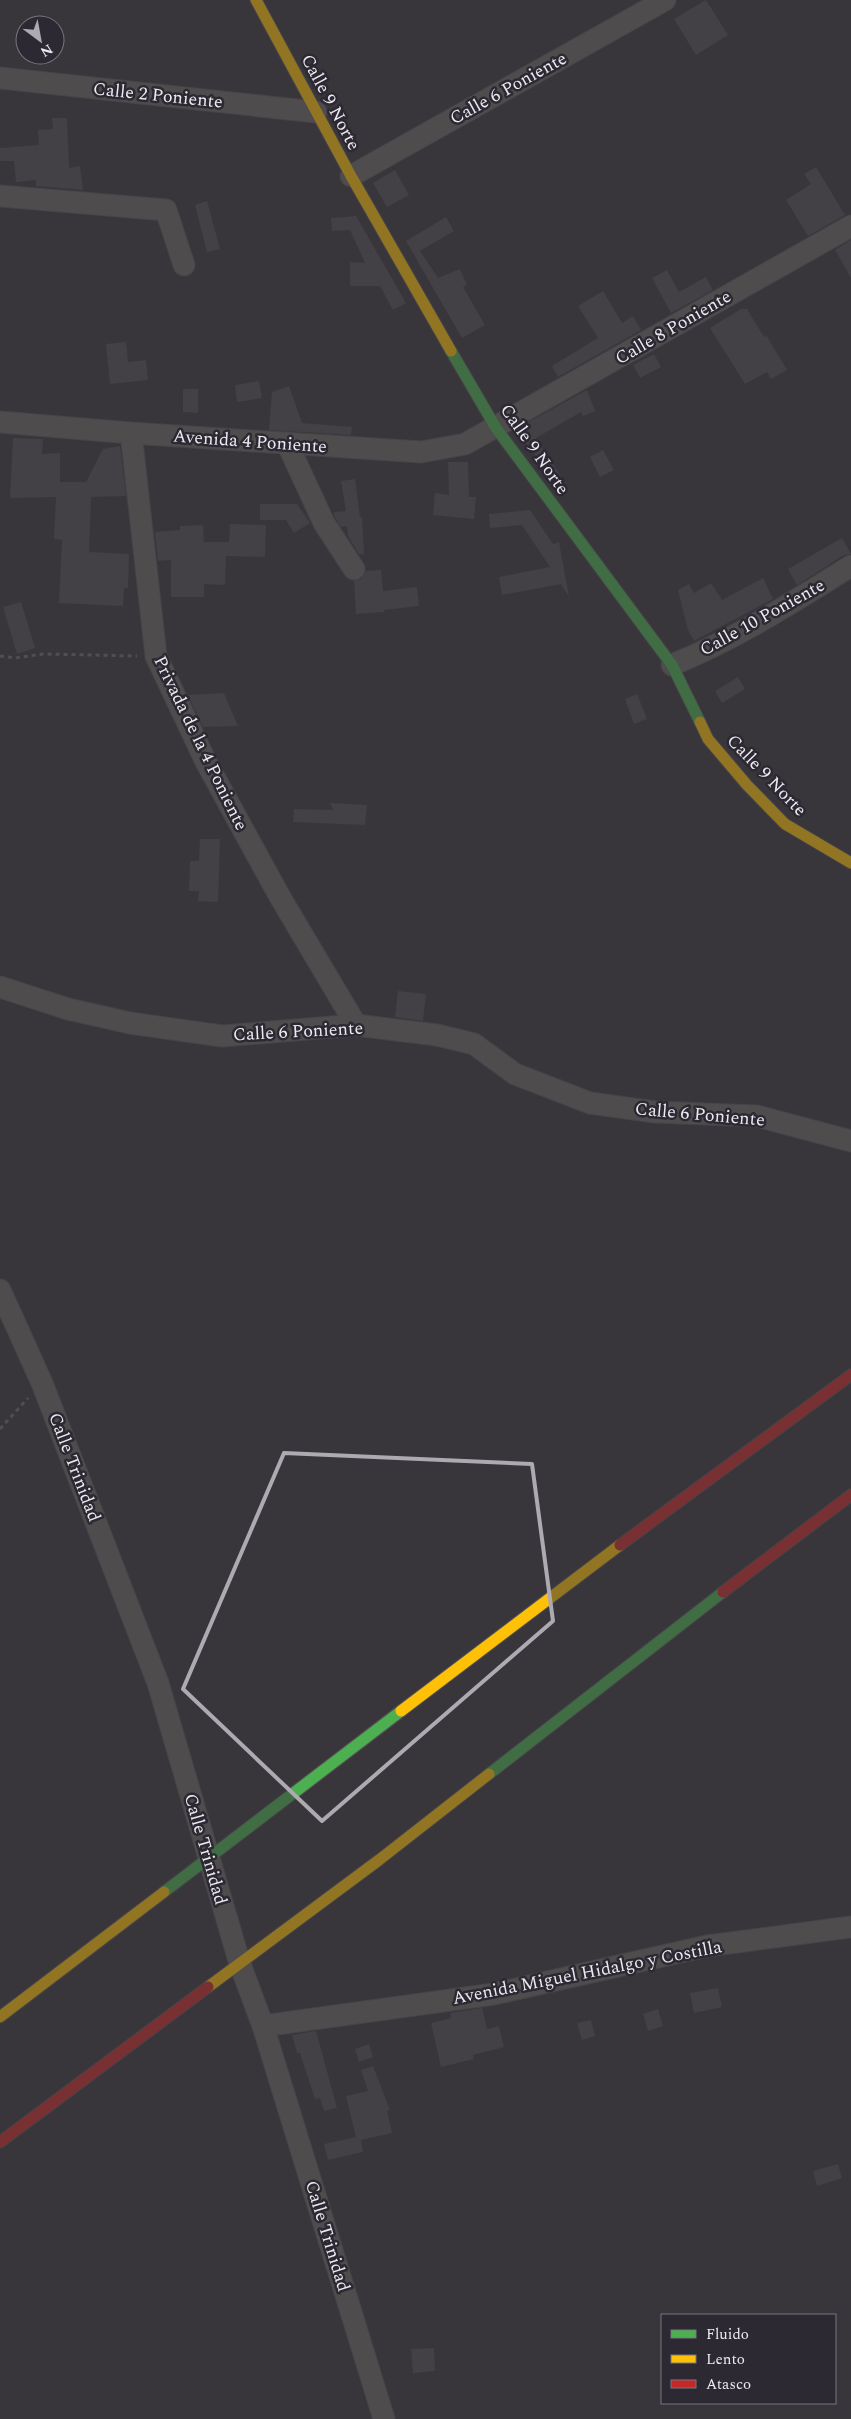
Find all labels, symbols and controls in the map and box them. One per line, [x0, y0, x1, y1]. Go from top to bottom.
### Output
north arrow [15, 15, 65, 65]
text: N [36, 39, 57, 63]
street label: Calle 6 Poniente [445, 45, 572, 132]
street label: Calle 9 Norte [294, 49, 367, 155]
street label: Calle 2 Poniente [92, 75, 224, 116]
street label: Calle 8 Poniente [610, 283, 736, 372]
street label: Calle 9 Norte [493, 398, 576, 500]
street label: Avenida 4 Poniente [172, 423, 328, 460]
street label: Calle 10 Poniente [695, 572, 830, 663]
street label: Privada de la 4 Poniente [146, 651, 255, 835]
street label: Calle 9 Norte [720, 728, 813, 823]
street label: Calle 6 Poniente [232, 1015, 364, 1048]
street label: Calle 6 Poniente [634, 1095, 766, 1134]
street label: Calle Trinidad [41, 1409, 108, 1526]
street label: Calle Trinidad [177, 1790, 234, 1908]
street label: Avenida Miguel Hidalgo y Costilla [450, 1933, 724, 2012]
street label: Calle Trinidad [298, 2177, 357, 2295]
legend [661, 2314, 836, 2404]
text: Fluido [706, 2323, 749, 2346]
text: Lento [706, 2348, 745, 2371]
text: Atasco [706, 2373, 751, 2396]

